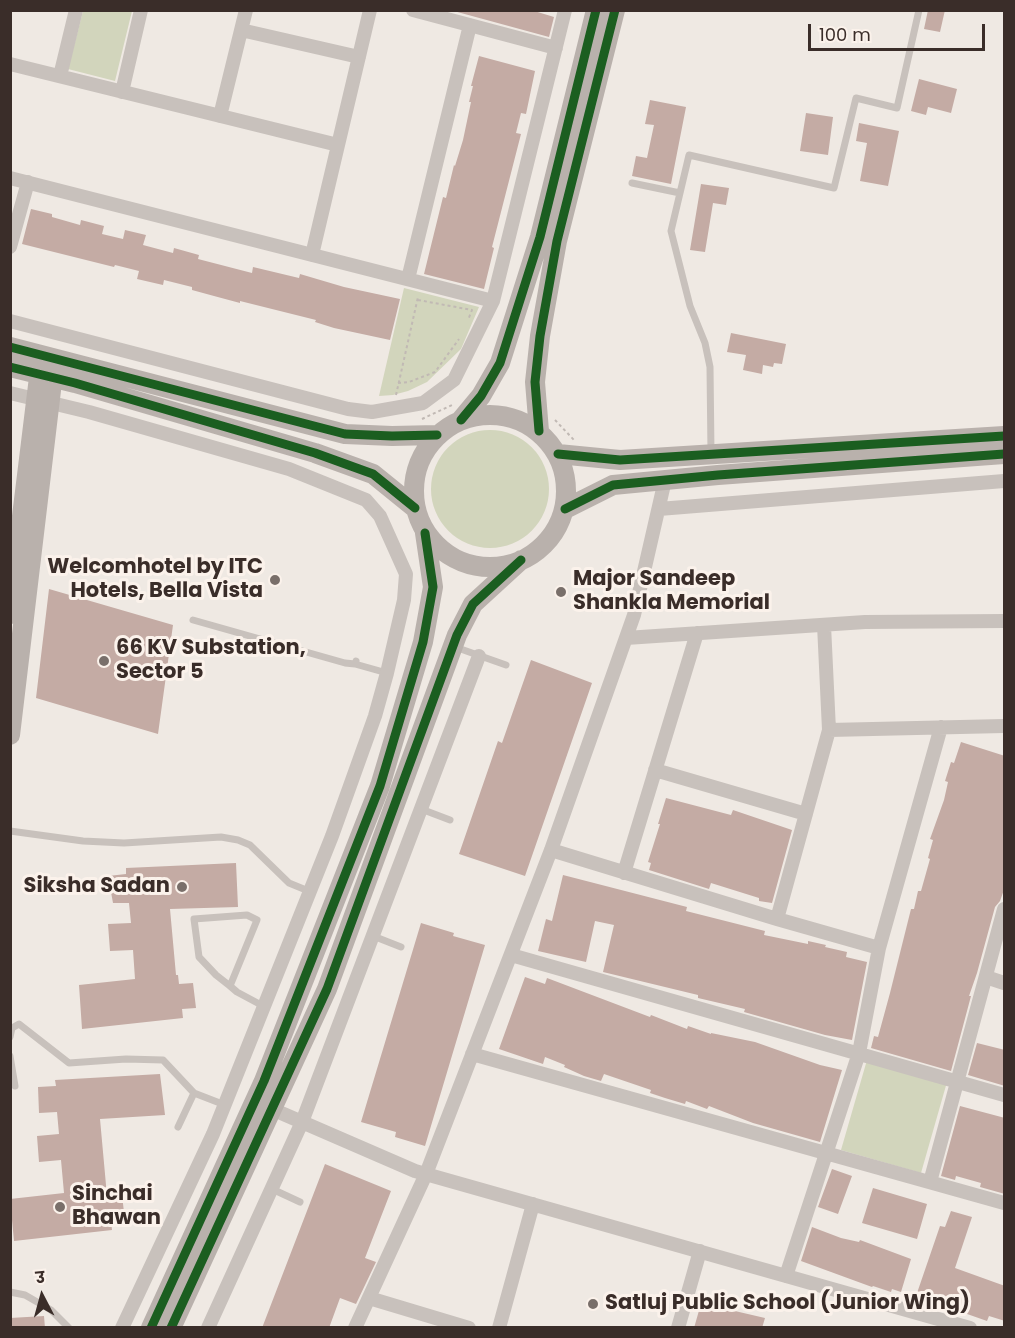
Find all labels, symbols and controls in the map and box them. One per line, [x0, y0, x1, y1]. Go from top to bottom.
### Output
scale bar [811, 12, 988, 50]
text: 100 m [819, 22, 871, 47]
place label: Welcomhotel by ITC Hotels, Bella Vista [47, 555, 263, 605]
place label: Major Sandeep Shankla Memorial [573, 567, 770, 617]
marker: Welcomhotel by ITC Hotels, Bella Vista [268, 573, 282, 587]
marker: Major Sandeep Shankla Memorial [554, 585, 568, 599]
place label: 66 KV Substation, Sector 5 [116, 636, 306, 686]
marker: 66 KV Substation, Sector 5 [97, 654, 111, 668]
place label: Siksha Sadan [23, 874, 170, 900]
marker: Siksha Sadan [175, 880, 189, 894]
place label: Sinchai Bhawan [72, 1182, 161, 1232]
marker: Sinchai Bhawan [53, 1200, 67, 1214]
north arrow [12, 1266, 72, 1326]
text: उ [34, 1266, 46, 1290]
place label: Satluj Public School (Junior Wing) [605, 1291, 970, 1317]
marker: Satluj Public School (Junior Wing) [586, 1297, 600, 1311]

